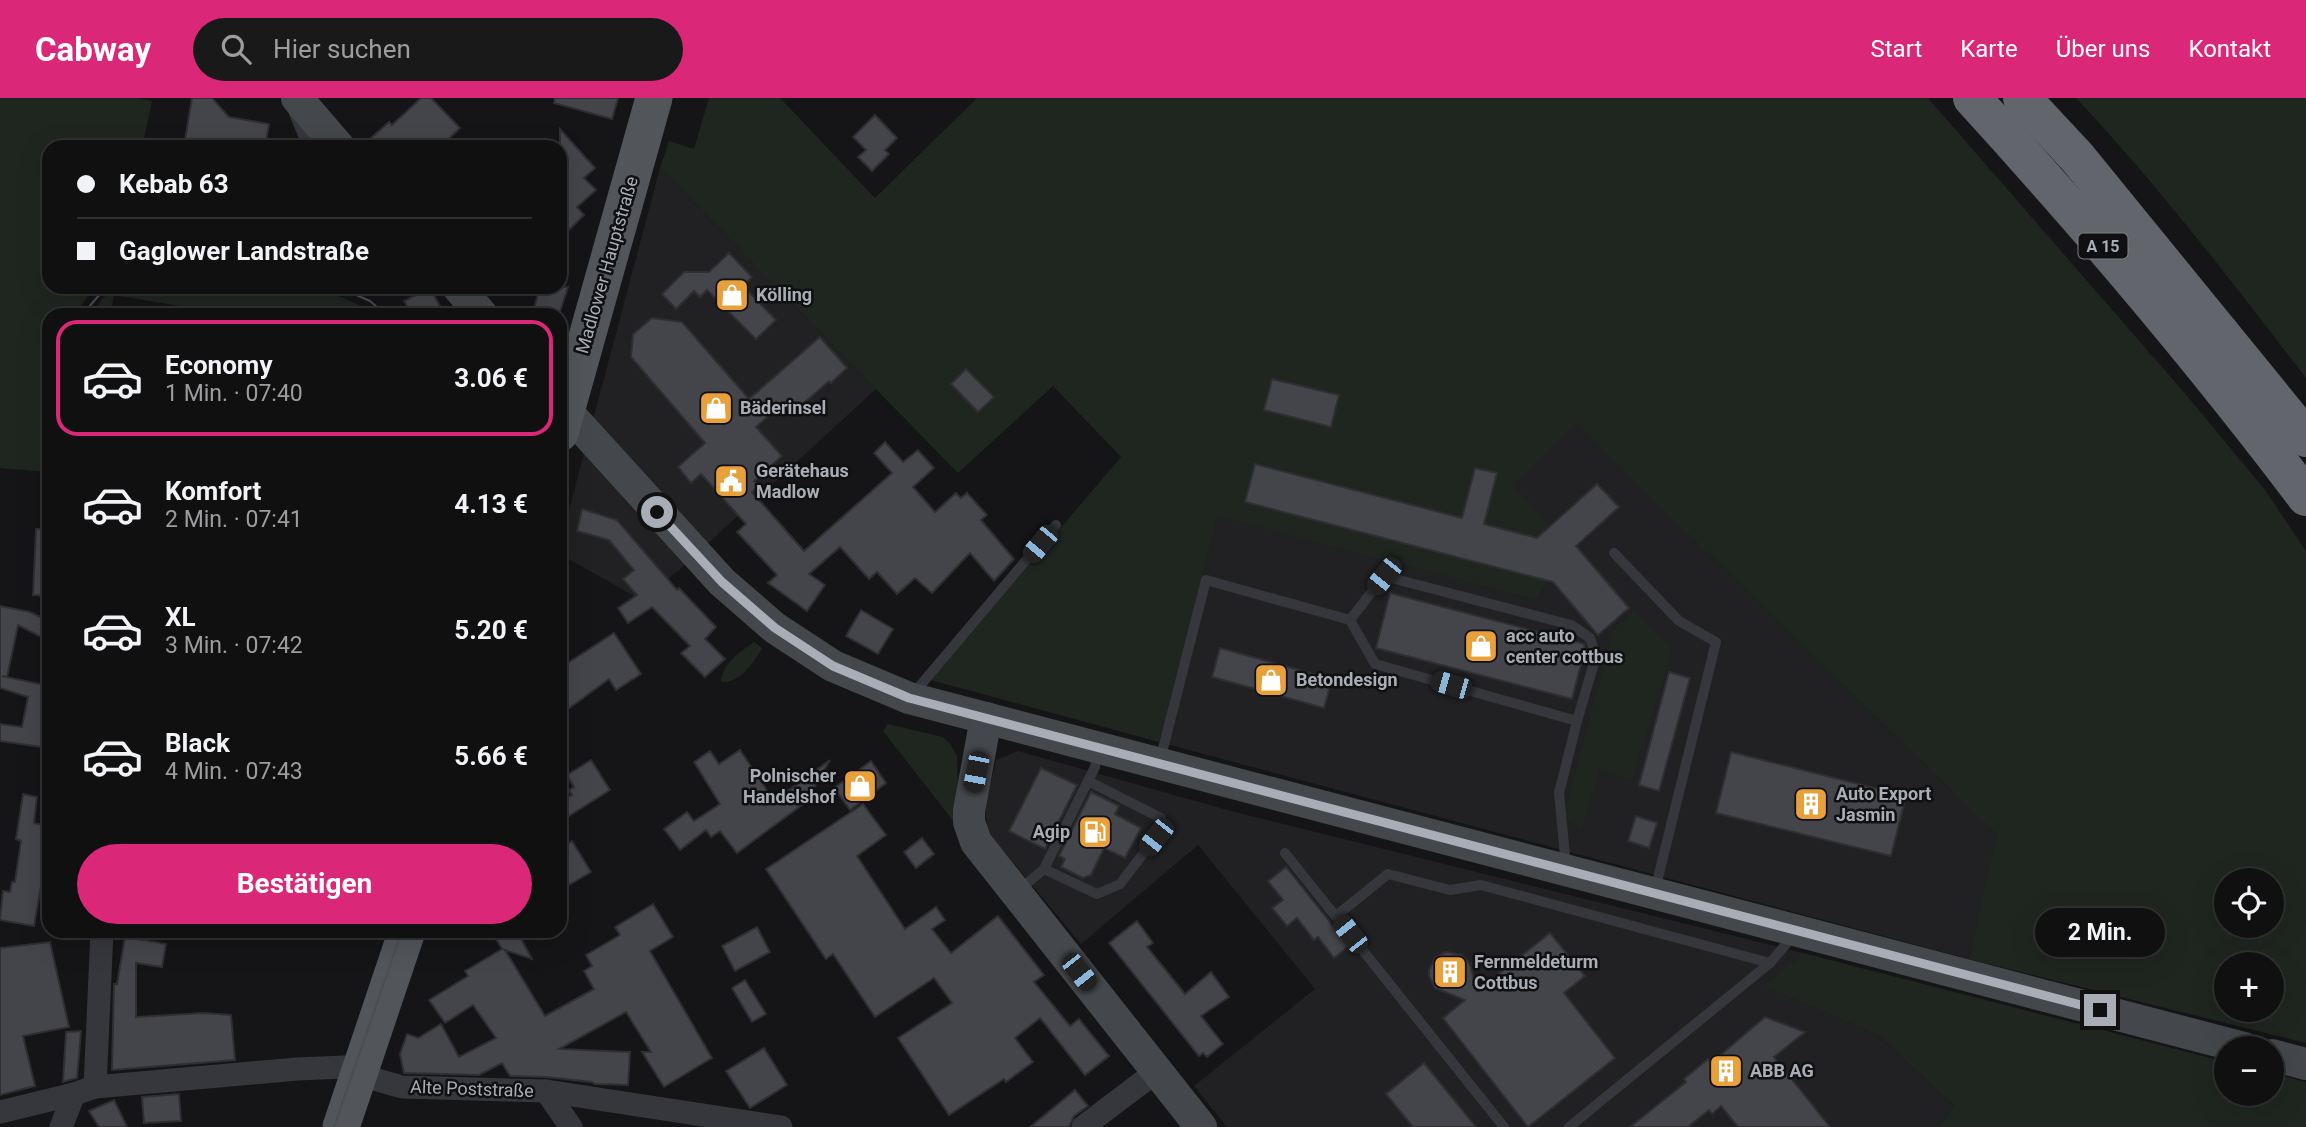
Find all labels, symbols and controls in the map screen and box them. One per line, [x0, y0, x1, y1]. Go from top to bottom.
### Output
search box [193, 18, 683, 81]
text: Cabway [35, 30, 151, 69]
icon: search [217, 30, 255, 68]
text: Hier suchen [273, 34, 411, 64]
text: Start [1871, 35, 1922, 63]
text: Karte [1960, 35, 2018, 63]
text: Über uns [2056, 35, 2150, 63]
text: Kontakt [2188, 35, 2271, 63]
text: Kebab 63 [119, 169, 229, 199]
street label: Madlower Hauptstraße [571, 174, 642, 356]
road number: A 15 [2078, 234, 2128, 258]
text: Gaglower Landstraße [119, 236, 369, 266]
shop icon: Kölling [713, 276, 751, 314]
place label: Kölling [756, 284, 812, 305]
icon: car [81, 347, 144, 410]
text: Economy [165, 350, 272, 380]
text: 3.06 € [454, 363, 528, 393]
text: 1 Min. · 07:40 [165, 380, 303, 407]
shop icon: Bäderinsel [697, 389, 735, 427]
place label: Bäderinsel [740, 397, 826, 418]
place label: Gerätehaus Madlow [756, 460, 849, 502]
public building icon: Gerätehaus Madlow [712, 462, 750, 500]
icon: car [81, 473, 144, 536]
text: Komfort [165, 476, 261, 506]
text: 4.13 € [454, 489, 528, 519]
route start [641, 496, 673, 528]
text: 2 Min. · 07:41 [165, 506, 303, 533]
car [1019, 521, 1062, 567]
car [1363, 553, 1406, 599]
icon: car [81, 599, 144, 662]
text: XL [165, 602, 196, 632]
text: 5.20 € [454, 615, 528, 645]
place label: acc auto center cottbus [1506, 625, 1623, 667]
shop icon: acc auto center cottbus [1462, 627, 1500, 665]
text: 3 Min. · 07:42 [165, 632, 303, 659]
shop icon: Betondesign [1252, 661, 1290, 699]
place label: Betondesign [1296, 669, 1398, 690]
car [1428, 669, 1475, 701]
icon: car [81, 725, 144, 788]
text: Black [165, 728, 230, 758]
text: 5.66 € [454, 741, 528, 771]
car [962, 749, 991, 795]
text: 4 Min. · 07:43 [165, 758, 303, 785]
place label: Polnischer Handelshof [743, 765, 837, 807]
shop icon: Polnischer Handelshof [841, 767, 879, 805]
place label: Auto Export Jasmin [1836, 783, 1931, 825]
building icon: Auto Export Jasmin [1792, 785, 1830, 823]
fuel station icon: Agip [1076, 813, 1114, 851]
car [1135, 814, 1178, 860]
place label: Agip [1033, 821, 1070, 842]
button: Bestätigen [77, 844, 532, 924]
map controls [2214, 868, 2284, 1106]
button: locate [2214, 868, 2284, 938]
callout: 2 Min. [2035, 908, 2165, 958]
car [1329, 911, 1372, 957]
text: 2 Min. [2068, 919, 2132, 946]
car [1058, 949, 1101, 995]
place label: Fernmeldeturm Cottbus [1474, 951, 1598, 993]
button: + [2214, 952, 2284, 1022]
building icon: Fernmeldeturm Cottbus [1431, 953, 1469, 991]
route end [2084, 994, 2116, 1026]
button: − [2214, 1036, 2284, 1106]
building icon: ABB AG [1707, 1052, 1745, 1090]
place label: ABB AG [1750, 1060, 1814, 1081]
street label: Alte Poststraße [410, 1076, 534, 1101]

